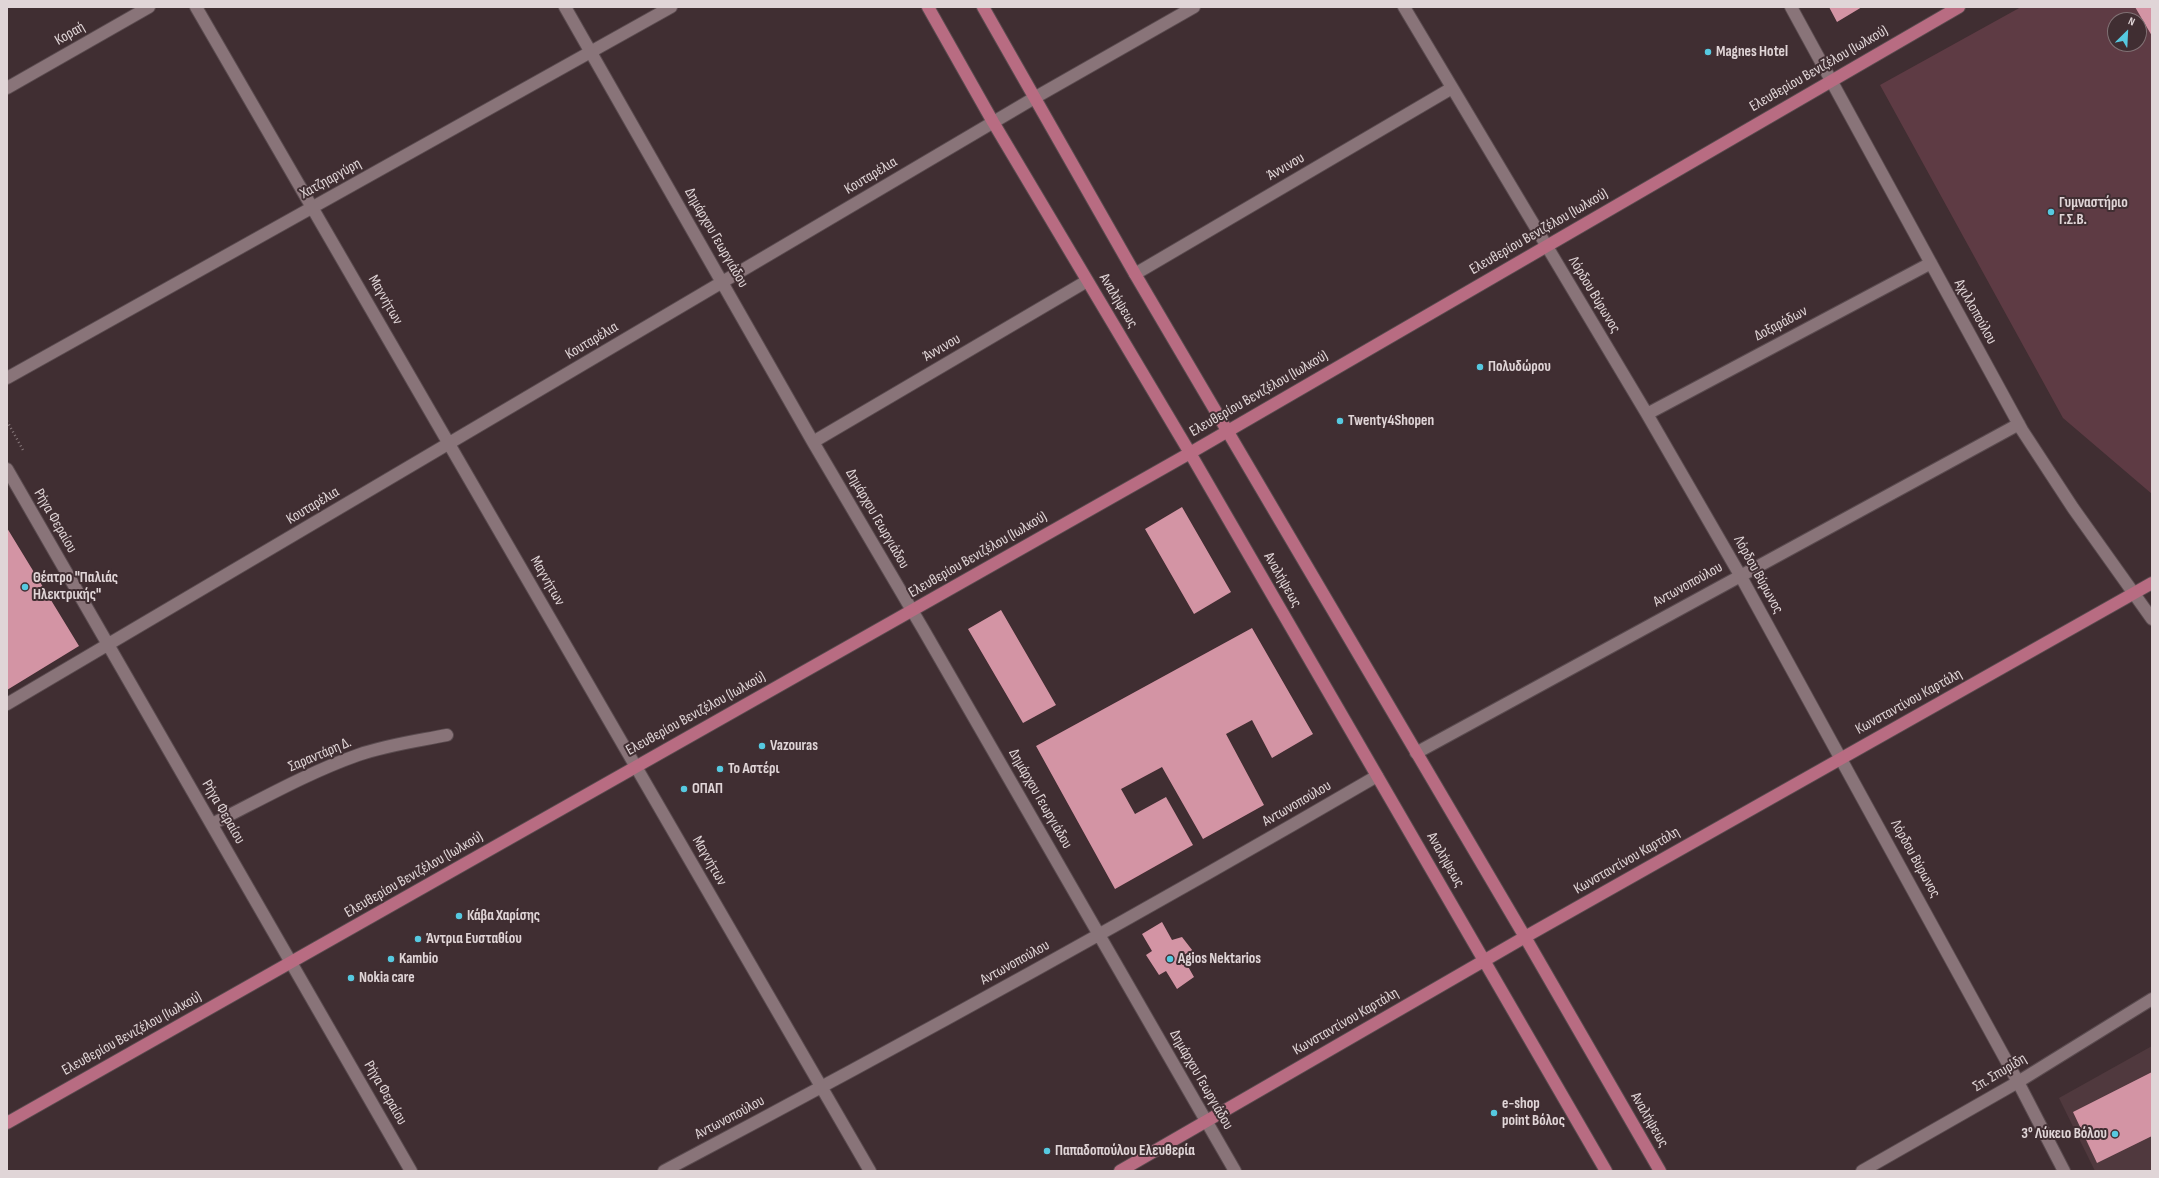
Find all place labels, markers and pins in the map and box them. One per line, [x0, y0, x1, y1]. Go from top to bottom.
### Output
place label: Magnes Hotel [1716, 43, 1788, 61]
marker: Magnes Hotel [1703, 47, 1713, 57]
place label: Γυμναστήριο Γ.Σ.Β. [2059, 194, 2128, 229]
marker: Γυμναστήριο Γ.Σ.Β. [2046, 207, 2056, 217]
place label: Πολυδώρου [1488, 358, 1551, 376]
marker: Πολυδώρου [1475, 362, 1485, 372]
place label: Twenty4Shopen [1348, 412, 1434, 430]
marker: Twenty4Shopen [1335, 416, 1345, 426]
place label: Θέατρο "Παλιάς Ηλεκτρικής" [33, 569, 118, 604]
marker: Θέατρο "Παλιάς Ηλεκτρικής" [20, 582, 30, 592]
place label: Vazouras [770, 737, 818, 755]
marker: Vazouras [757, 741, 767, 751]
place label: Το Αστέρι [728, 760, 780, 778]
marker: Το Αστέρι [715, 764, 725, 774]
place label: ΟΠΑΠ [692, 780, 723, 798]
marker: ΟΠΑΠ [679, 784, 689, 794]
place label: Κάβα Χαρίσης [467, 907, 540, 925]
marker: Κάβα Χαρίσης [454, 911, 464, 921]
place label: Άντρια Ευσταθίου [426, 930, 522, 948]
marker: Άντρια Ευσταθίου [413, 934, 423, 944]
place label: Kambio [399, 950, 438, 968]
place label: Agios Nektarios [1178, 950, 1261, 968]
marker: Kambio [386, 954, 396, 964]
marker: Agios Nektarios [1165, 954, 1175, 964]
place label: Nokia care [359, 969, 415, 987]
marker: Nokia care [346, 973, 356, 983]
place label: e-shop point Βόλος [1502, 1095, 1565, 1130]
marker: e-shop point Βόλος [1489, 1108, 1499, 1118]
place label: 3° Λύκειο Βόλου [2021, 1125, 2107, 1143]
marker: 3° Λύκειο Βόλου [2110, 1129, 2120, 1139]
place label: Παπαδοπούλου Ελευθερία [1055, 1142, 1195, 1160]
marker: Παπαδοπούλου Ελευθερία [1042, 1146, 1052, 1156]

